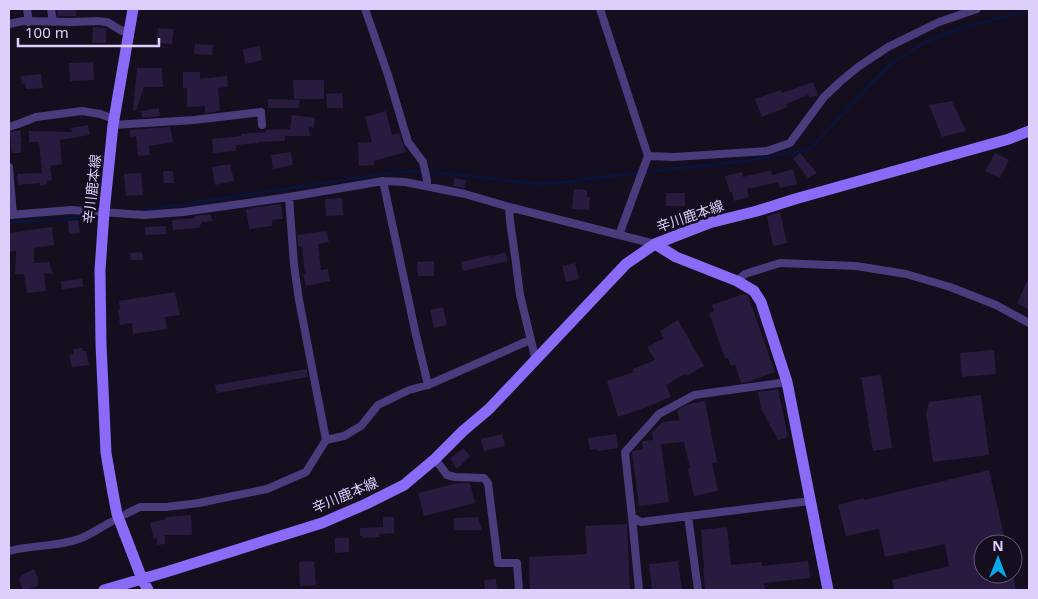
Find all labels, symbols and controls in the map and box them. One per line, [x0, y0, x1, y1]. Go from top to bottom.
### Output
scale bar [18, 15, 159, 47]
text: 100 m [25, 22, 69, 42]
street label: 辛川鹿本線 [78, 153, 105, 225]
street label: 辛川鹿本線 [654, 195, 726, 236]
street label: 辛川鹿本線 [309, 472, 381, 517]
north arrow [973, 534, 1023, 584]
text: N [992, 536, 1004, 555]

